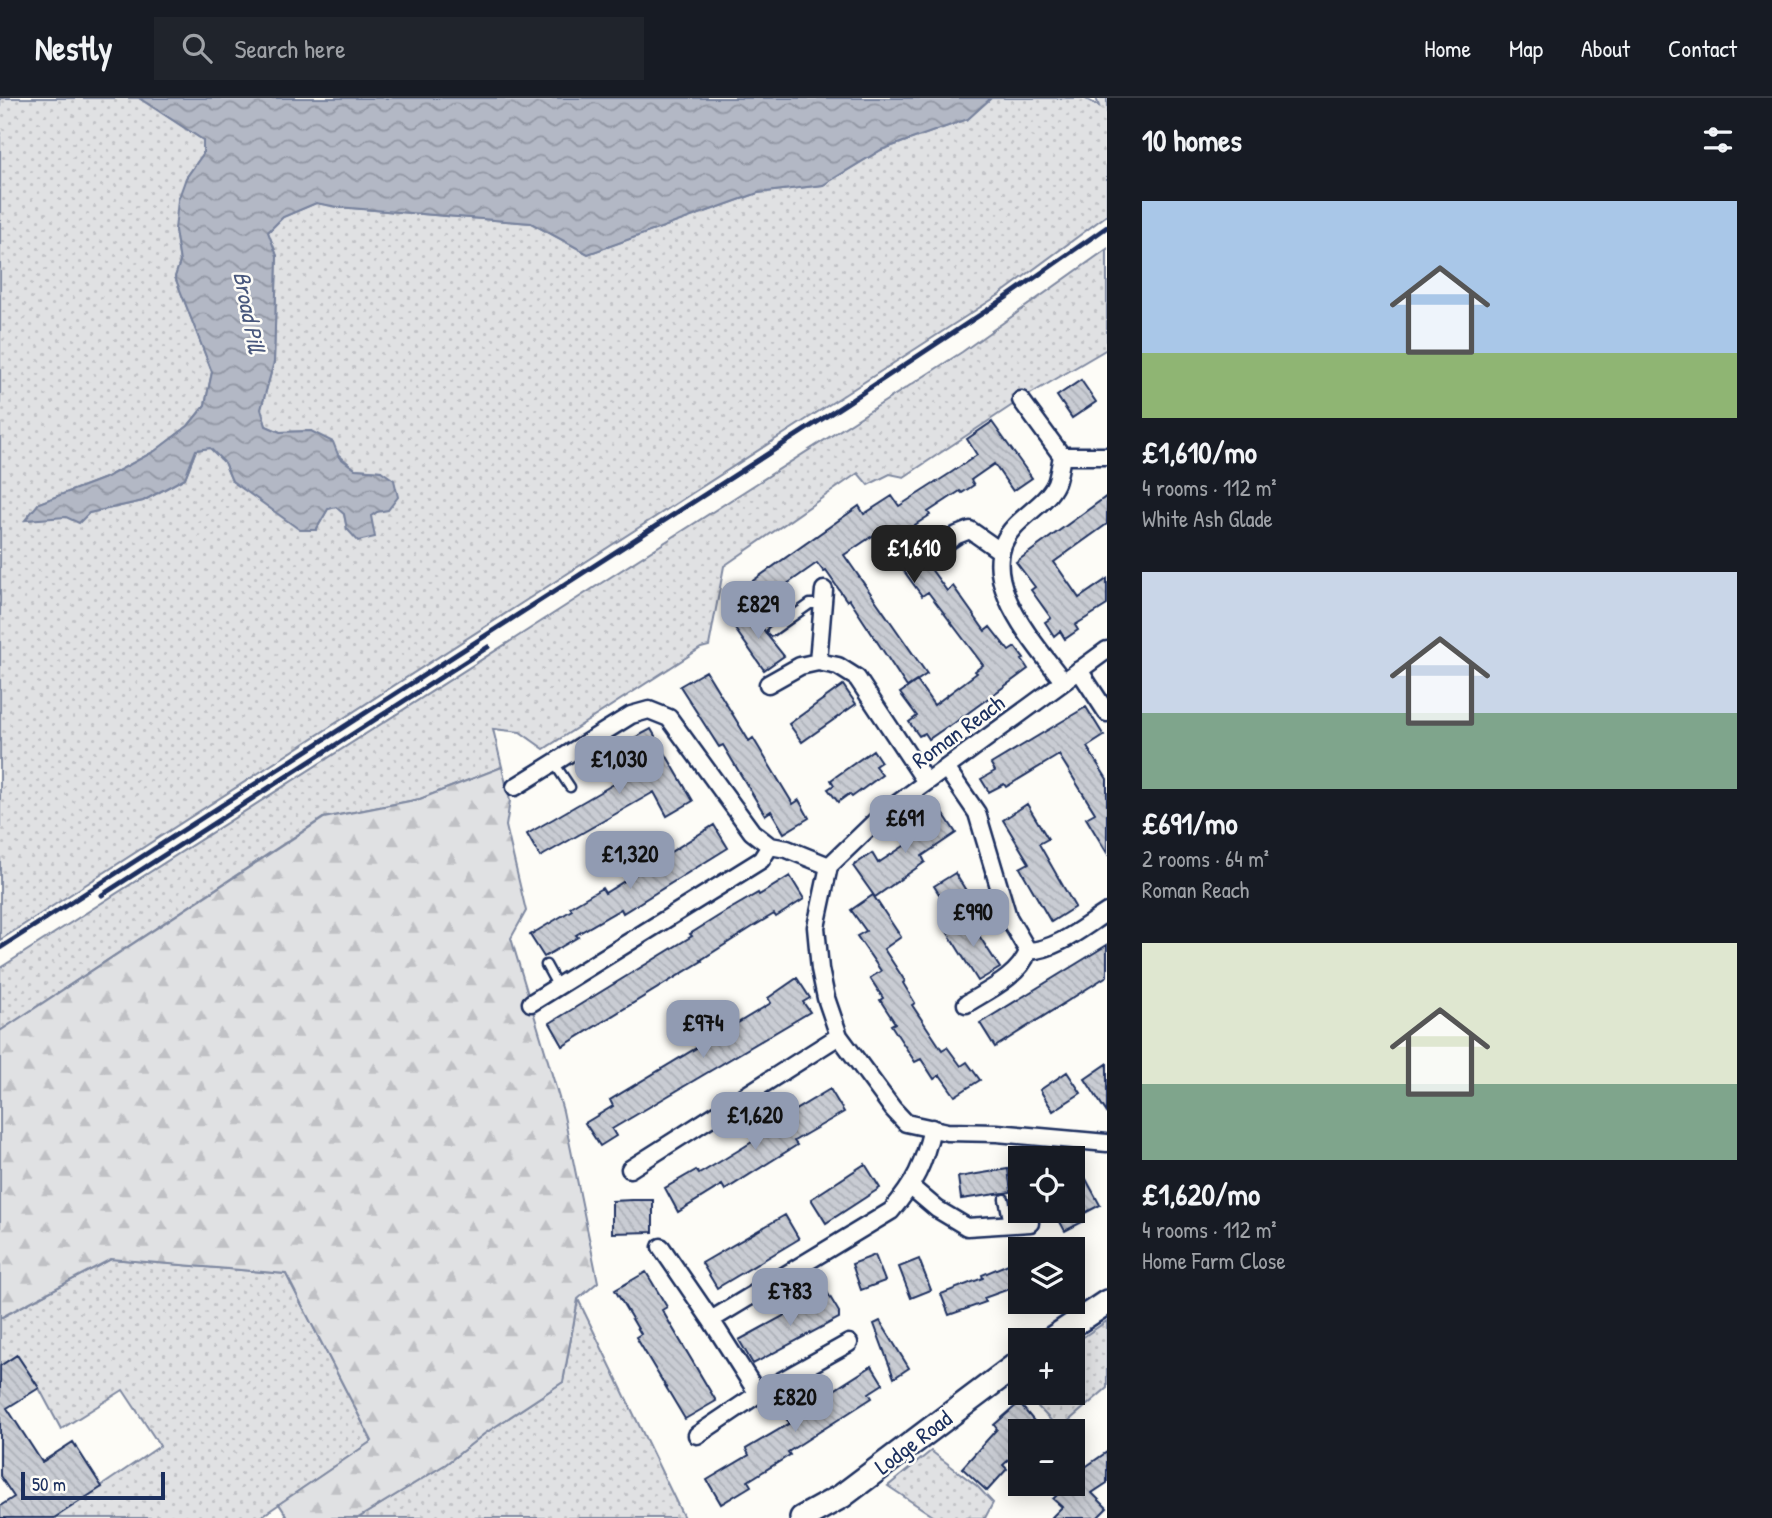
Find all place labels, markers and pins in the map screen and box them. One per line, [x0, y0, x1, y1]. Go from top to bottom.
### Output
pin: £1,610 [857, 526, 971, 585]
pin: £829 [717, 582, 799, 641]
pin: £1,030 [562, 736, 676, 796]
pin: £691 [864, 796, 946, 855]
pin: £1,320 [573, 832, 687, 891]
pin: £990 [932, 890, 1014, 949]
pin: £974 [662, 1000, 744, 1060]
pin: £1,620 [698, 1093, 812, 1152]
pin: £783 [749, 1268, 831, 1328]
pin: £820 [754, 1374, 836, 1434]

